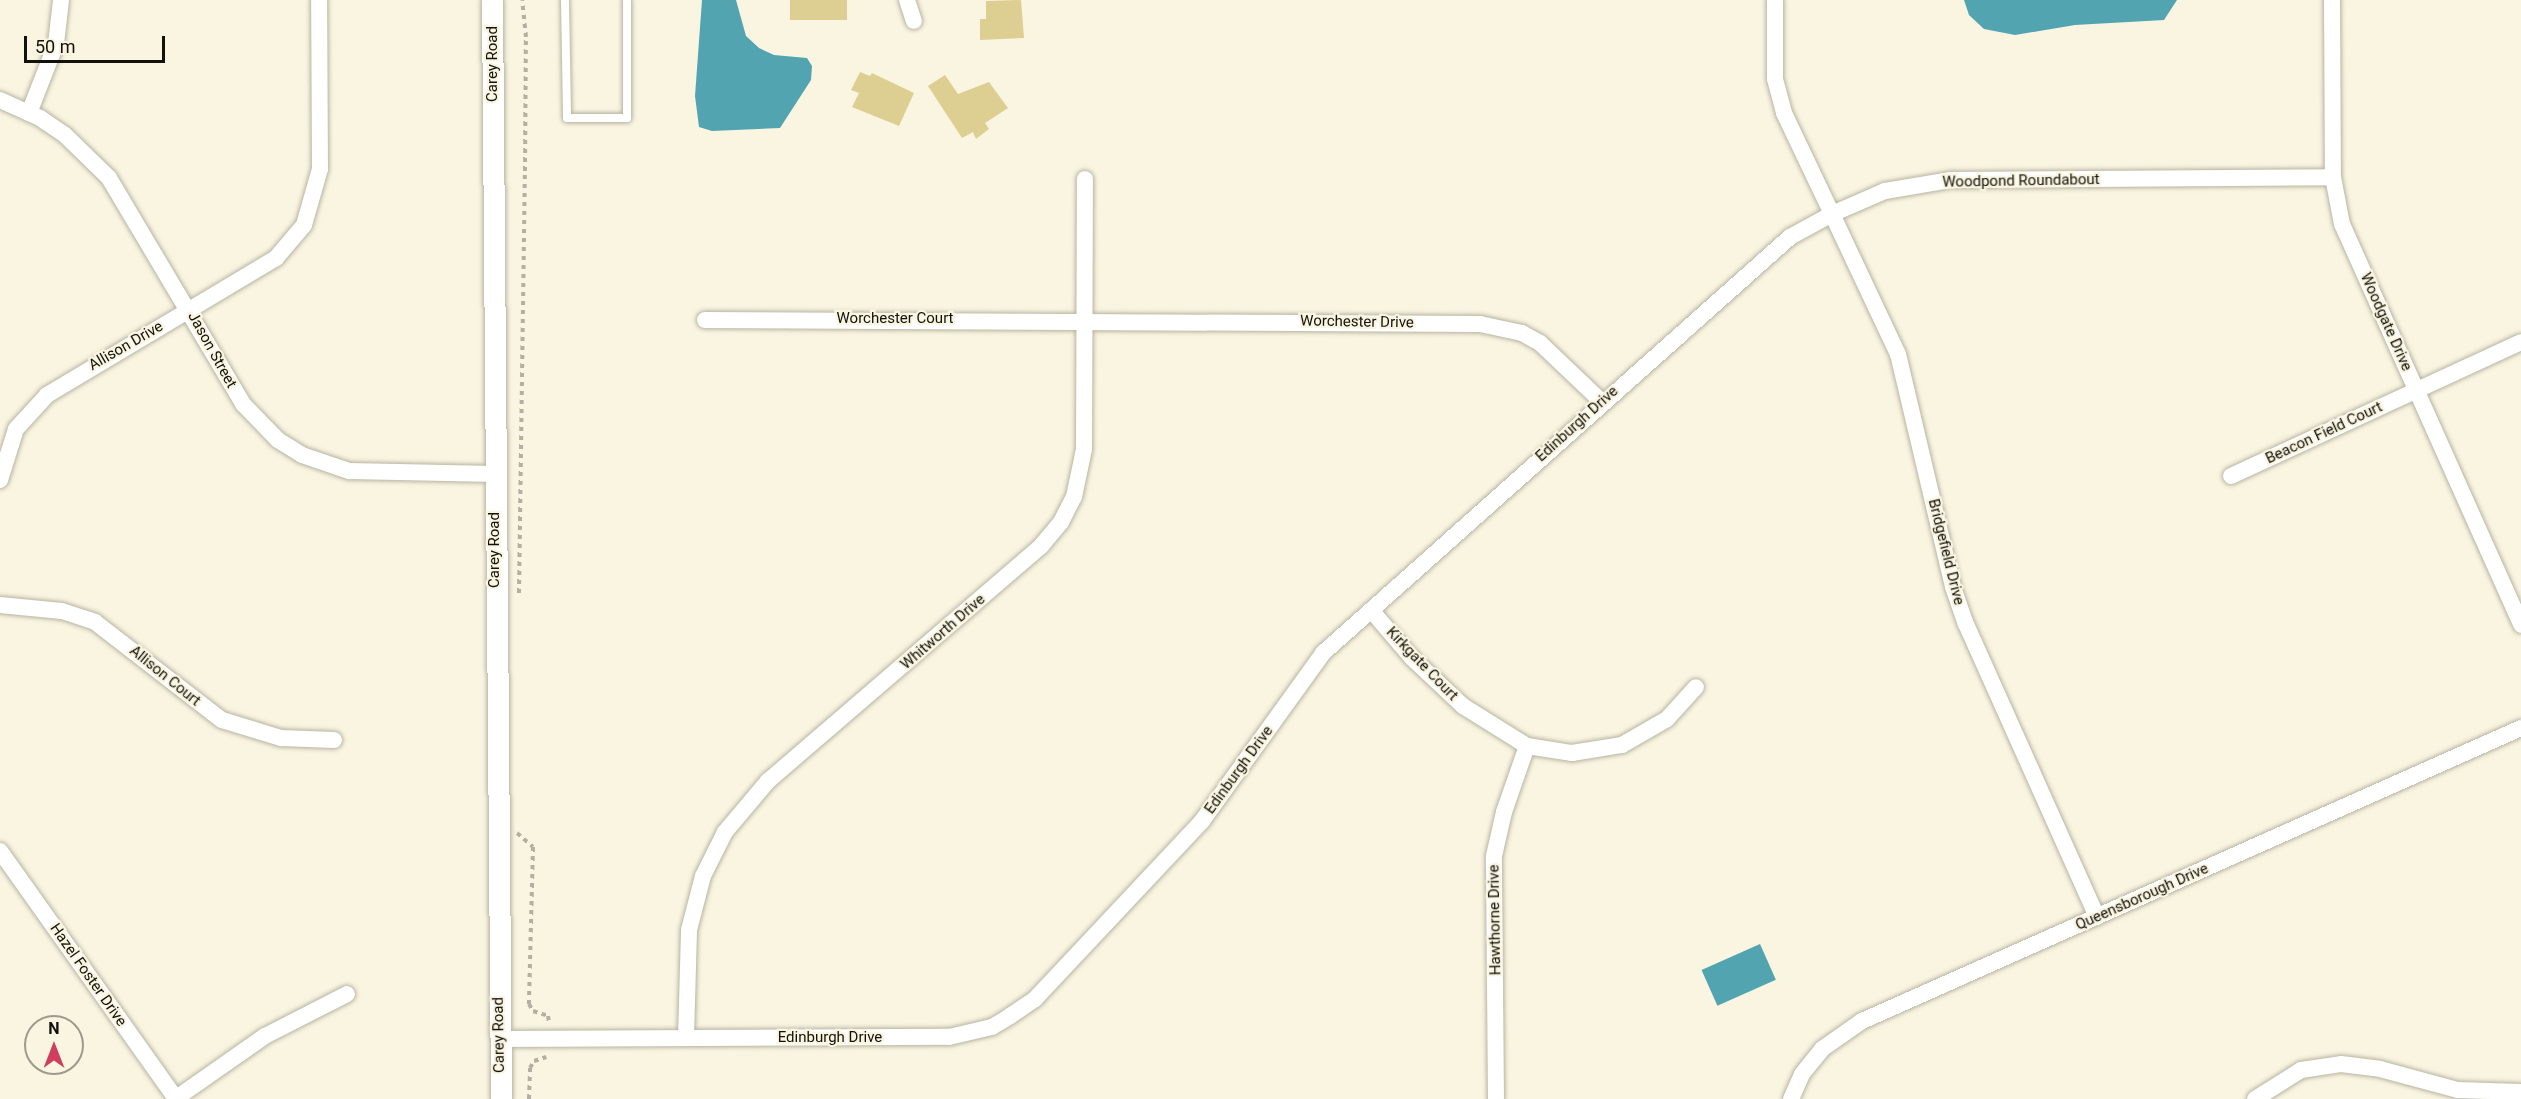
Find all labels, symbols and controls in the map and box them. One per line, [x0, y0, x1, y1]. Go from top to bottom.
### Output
scale bar [27, 24, 168, 62]
street label: Carey Road [484, 26, 502, 102]
text: 50 m [35, 36, 75, 57]
street label: Woodpond Roundabout [1942, 171, 2100, 191]
street label: Woodgate Drive [2356, 270, 2416, 374]
street label: Jason Street [184, 309, 240, 391]
street label: Worchester Court [837, 310, 953, 328]
street label: Worchester Drive [1300, 312, 1414, 332]
street label: Allison Drive [86, 318, 166, 374]
street label: Edinburgh Drive [1532, 382, 1622, 466]
street label: Beacon Field Court [2263, 398, 2385, 468]
street label: Bridgefield Drive [1924, 497, 1968, 607]
street label: Carey Road [486, 512, 504, 588]
street label: Whitworth Drive [897, 590, 989, 674]
street label: Kirkgate Court [1382, 623, 1462, 705]
street label: Allison Court [126, 642, 204, 710]
street label: Edinburgh Drive [1201, 722, 1277, 818]
street label: Queensborough Drive [2073, 860, 2211, 934]
street label: Hawthorne Drive [1485, 865, 1505, 975]
street label: Hazel Foster Drive [46, 920, 130, 1030]
street label: Carey Road [489, 997, 509, 1073]
north arrow [24, 1015, 84, 1075]
text: N [48, 1019, 60, 1038]
street label: Edinburgh Drive [778, 1029, 882, 1047]

